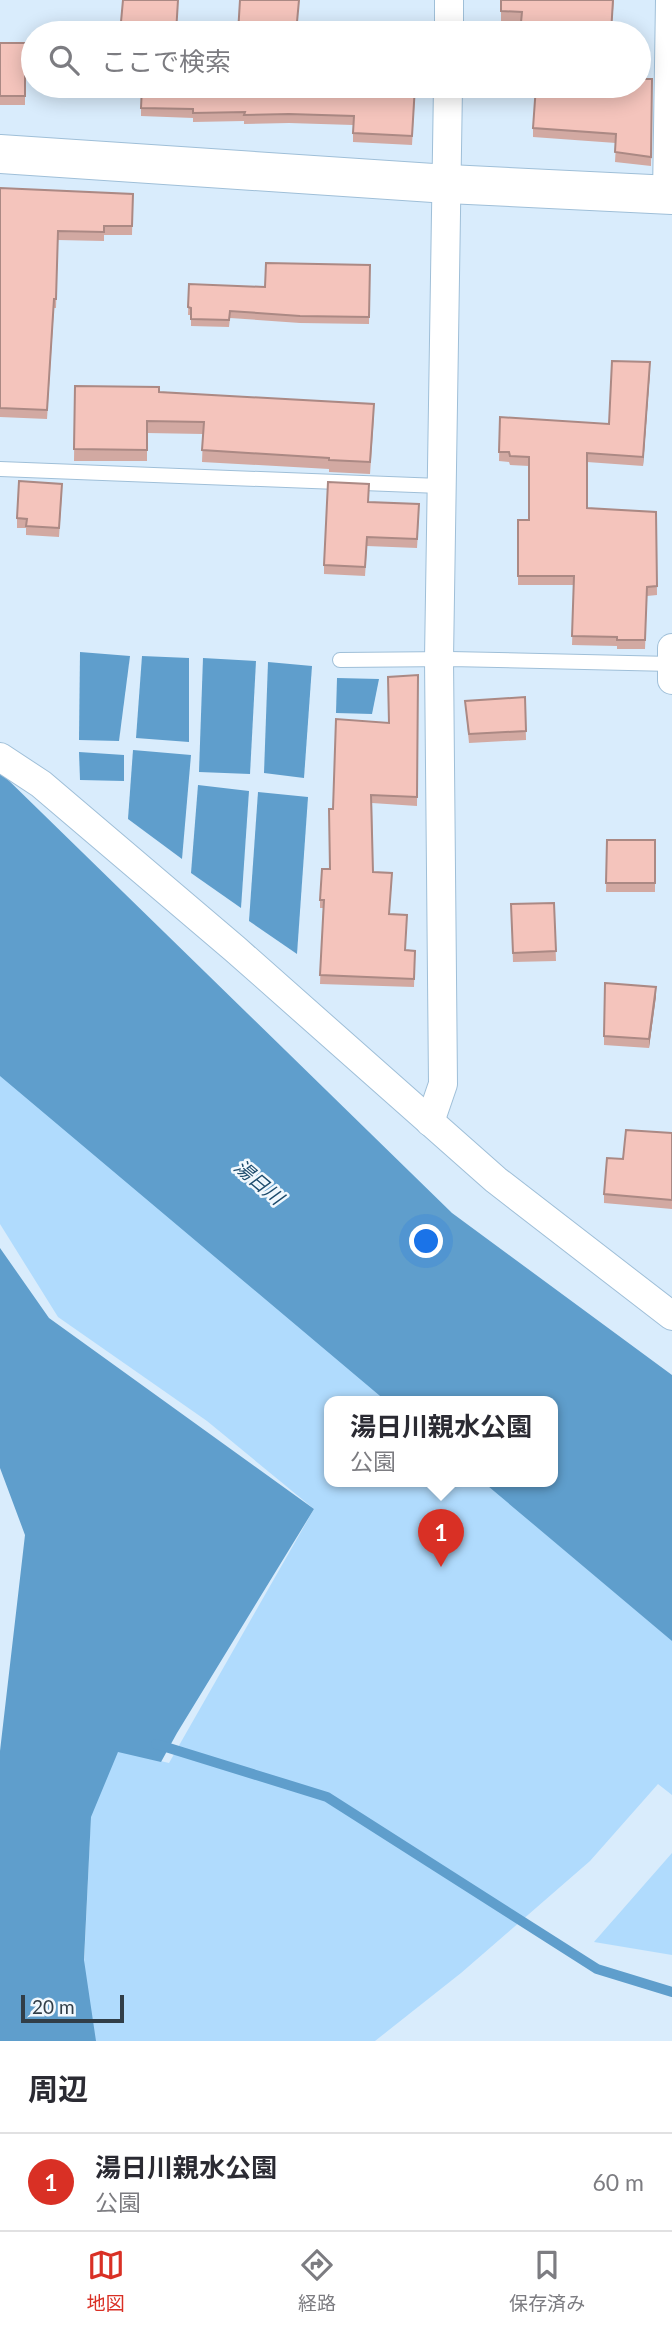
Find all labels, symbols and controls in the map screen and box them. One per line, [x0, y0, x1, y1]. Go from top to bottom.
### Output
search box [21, 21, 651, 98]
icon: search [45, 41, 83, 79]
text: ここで検索 [101, 45, 231, 77]
water label: 湯日川 [230, 1154, 290, 1210]
your location [409, 1224, 443, 1258]
popup [324, 1396, 558, 1487]
text: 湯日川親水公園 [350, 1410, 532, 1442]
text: 公園 [350, 1447, 396, 1475]
pin: 1 [418, 1509, 464, 1567]
scale bar [21, 1992, 124, 2024]
text: 20 m [32, 1995, 75, 2018]
text: 周辺 [28, 2070, 88, 2106]
text: 湯日川親水公園 [95, 2151, 277, 2183]
text: 1 [44, 2168, 58, 2196]
text: 60 m [593, 2168, 644, 2196]
text: 公園 [95, 2188, 141, 2216]
tab: 地図 [87, 2246, 125, 2315]
tab: 経路 [298, 2246, 336, 2315]
tab: 保存済み [509, 2246, 585, 2315]

